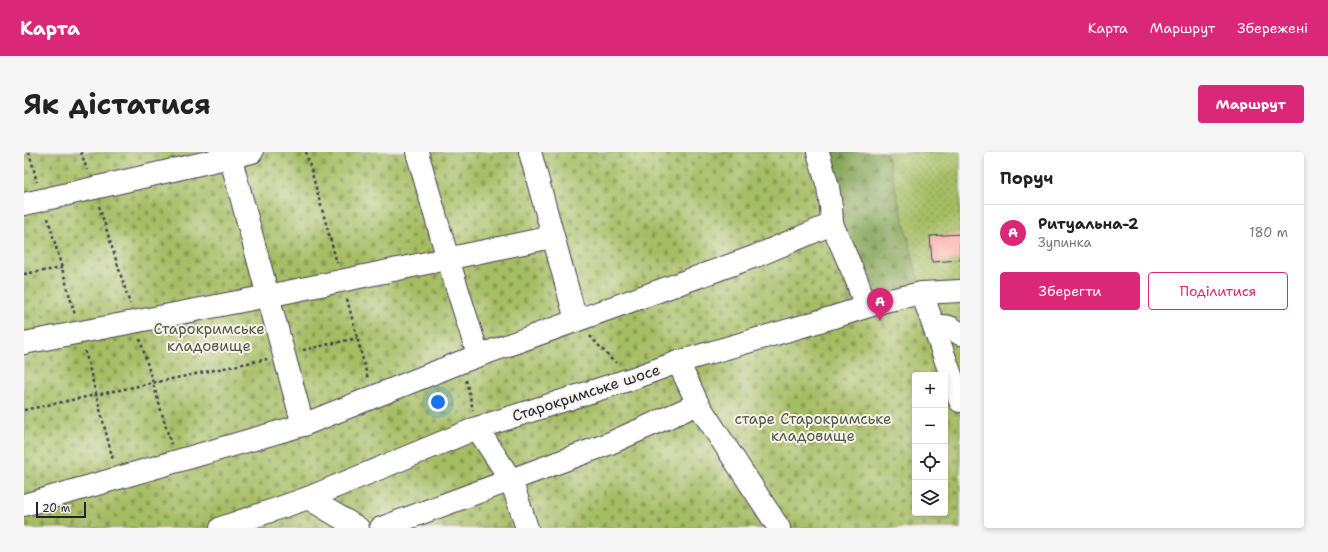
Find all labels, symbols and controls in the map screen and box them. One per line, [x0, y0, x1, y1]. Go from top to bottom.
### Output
text: Карта [20, 16, 80, 41]
text: Карта [1088, 19, 1128, 37]
text: Маршрут [1150, 19, 1215, 37]
text: Збережені [1237, 19, 1308, 37]
text: Як дістатися [24, 85, 211, 123]
button: Маршрут [1198, 85, 1304, 123]
text: Поруч [1000, 167, 1053, 189]
text: Ритуальна-2 [1038, 214, 1139, 234]
text: A [1008, 224, 1018, 241]
text: 180 m [1249, 224, 1288, 241]
text: Зупинка [1038, 234, 1092, 251]
button: Зберегти [1000, 272, 1140, 310]
button: Поділитися [1148, 272, 1288, 310]
pin: A [867, 288, 893, 321]
park label: Старокримське кладовище [153, 319, 265, 356]
street label: Старокримське шосе [509, 360, 663, 426]
map controls [912, 372, 948, 516]
button: + [912, 372, 948, 408]
your location [428, 392, 448, 412]
button: − [912, 408, 948, 444]
park label: старе Старокримське кладовище [735, 409, 891, 446]
button: locate [912, 444, 948, 480]
button: layers [912, 480, 948, 516]
scale bar [36, 500, 86, 519]
text: 20 m [42, 501, 70, 516]

